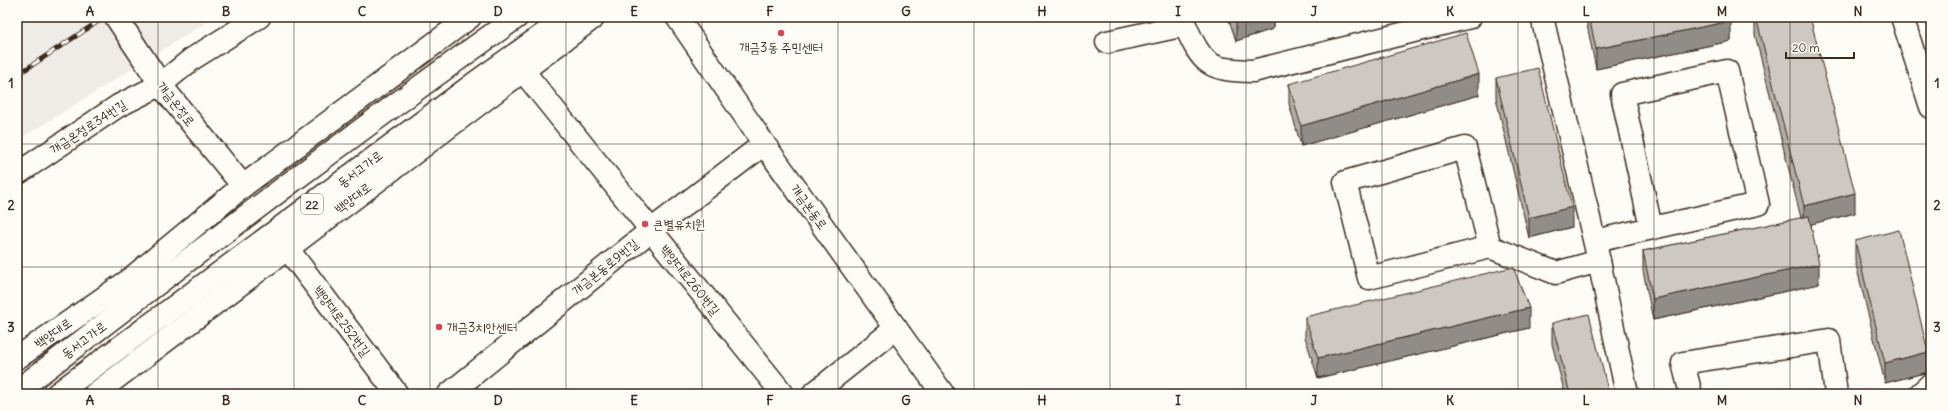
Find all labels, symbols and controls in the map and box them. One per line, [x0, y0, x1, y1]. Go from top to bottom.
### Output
text: A [86, 3, 95, 20]
text: B [222, 3, 231, 20]
text: C [358, 3, 367, 20]
text: D [493, 3, 503, 20]
text: E [630, 3, 638, 20]
text: F [766, 3, 774, 20]
text: G [901, 3, 911, 20]
text: H [1037, 3, 1047, 20]
text: I [1175, 3, 1181, 20]
text: J [1311, 3, 1318, 20]
text: K [1446, 3, 1455, 20]
text: L [1582, 3, 1590, 20]
text: M [1717, 3, 1727, 20]
text: N [1854, 3, 1862, 20]
marker: 개금3동 주민센터 [776, 28, 786, 38]
scale bar [1786, 34, 1854, 60]
place label: 개금3동 주민센터 [739, 39, 823, 56]
text: 20 m [1792, 40, 1820, 55]
text: 1 [8, 75, 14, 92]
text: 1 [1934, 75, 1940, 92]
street label: 개금온정로 [153, 78, 199, 130]
street label: 개금온정로34번길 [46, 96, 130, 158]
street label: 동서고가로 [334, 146, 386, 192]
street label: 백양대로 [331, 179, 375, 217]
street label: 개금본동로 [787, 181, 831, 233]
road number: 22 [301, 194, 323, 214]
text: 2 [7, 197, 15, 214]
text: 2 [1933, 197, 1941, 214]
place label: 큰별유치원 [653, 216, 705, 233]
marker: 큰별유치원 [640, 219, 650, 229]
street label: 개금본동로9번길 [568, 235, 642, 299]
street label: 백양대로260번길 [656, 241, 724, 319]
street label: 백양대로252번길 [310, 282, 374, 360]
street label: 백양대로 [31, 314, 75, 352]
street label: 동서고가로 [58, 317, 110, 363]
text: 3 [7, 319, 15, 336]
place label: 개금3치안센터 [447, 319, 517, 336]
text: 3 [1933, 319, 1941, 336]
marker: 개금3치안센터 [434, 322, 444, 332]
text: A [86, 392, 95, 409]
text: B [222, 392, 231, 409]
text: C [358, 392, 367, 409]
text: D [493, 392, 503, 409]
text: E [630, 392, 638, 409]
text: F [766, 392, 774, 409]
text: G [901, 392, 911, 409]
text: H [1037, 392, 1047, 409]
text: I [1175, 392, 1181, 409]
text: J [1311, 392, 1318, 409]
text: K [1446, 392, 1455, 409]
text: L [1582, 392, 1590, 409]
text: M [1717, 392, 1727, 409]
text: N [1854, 392, 1862, 409]

